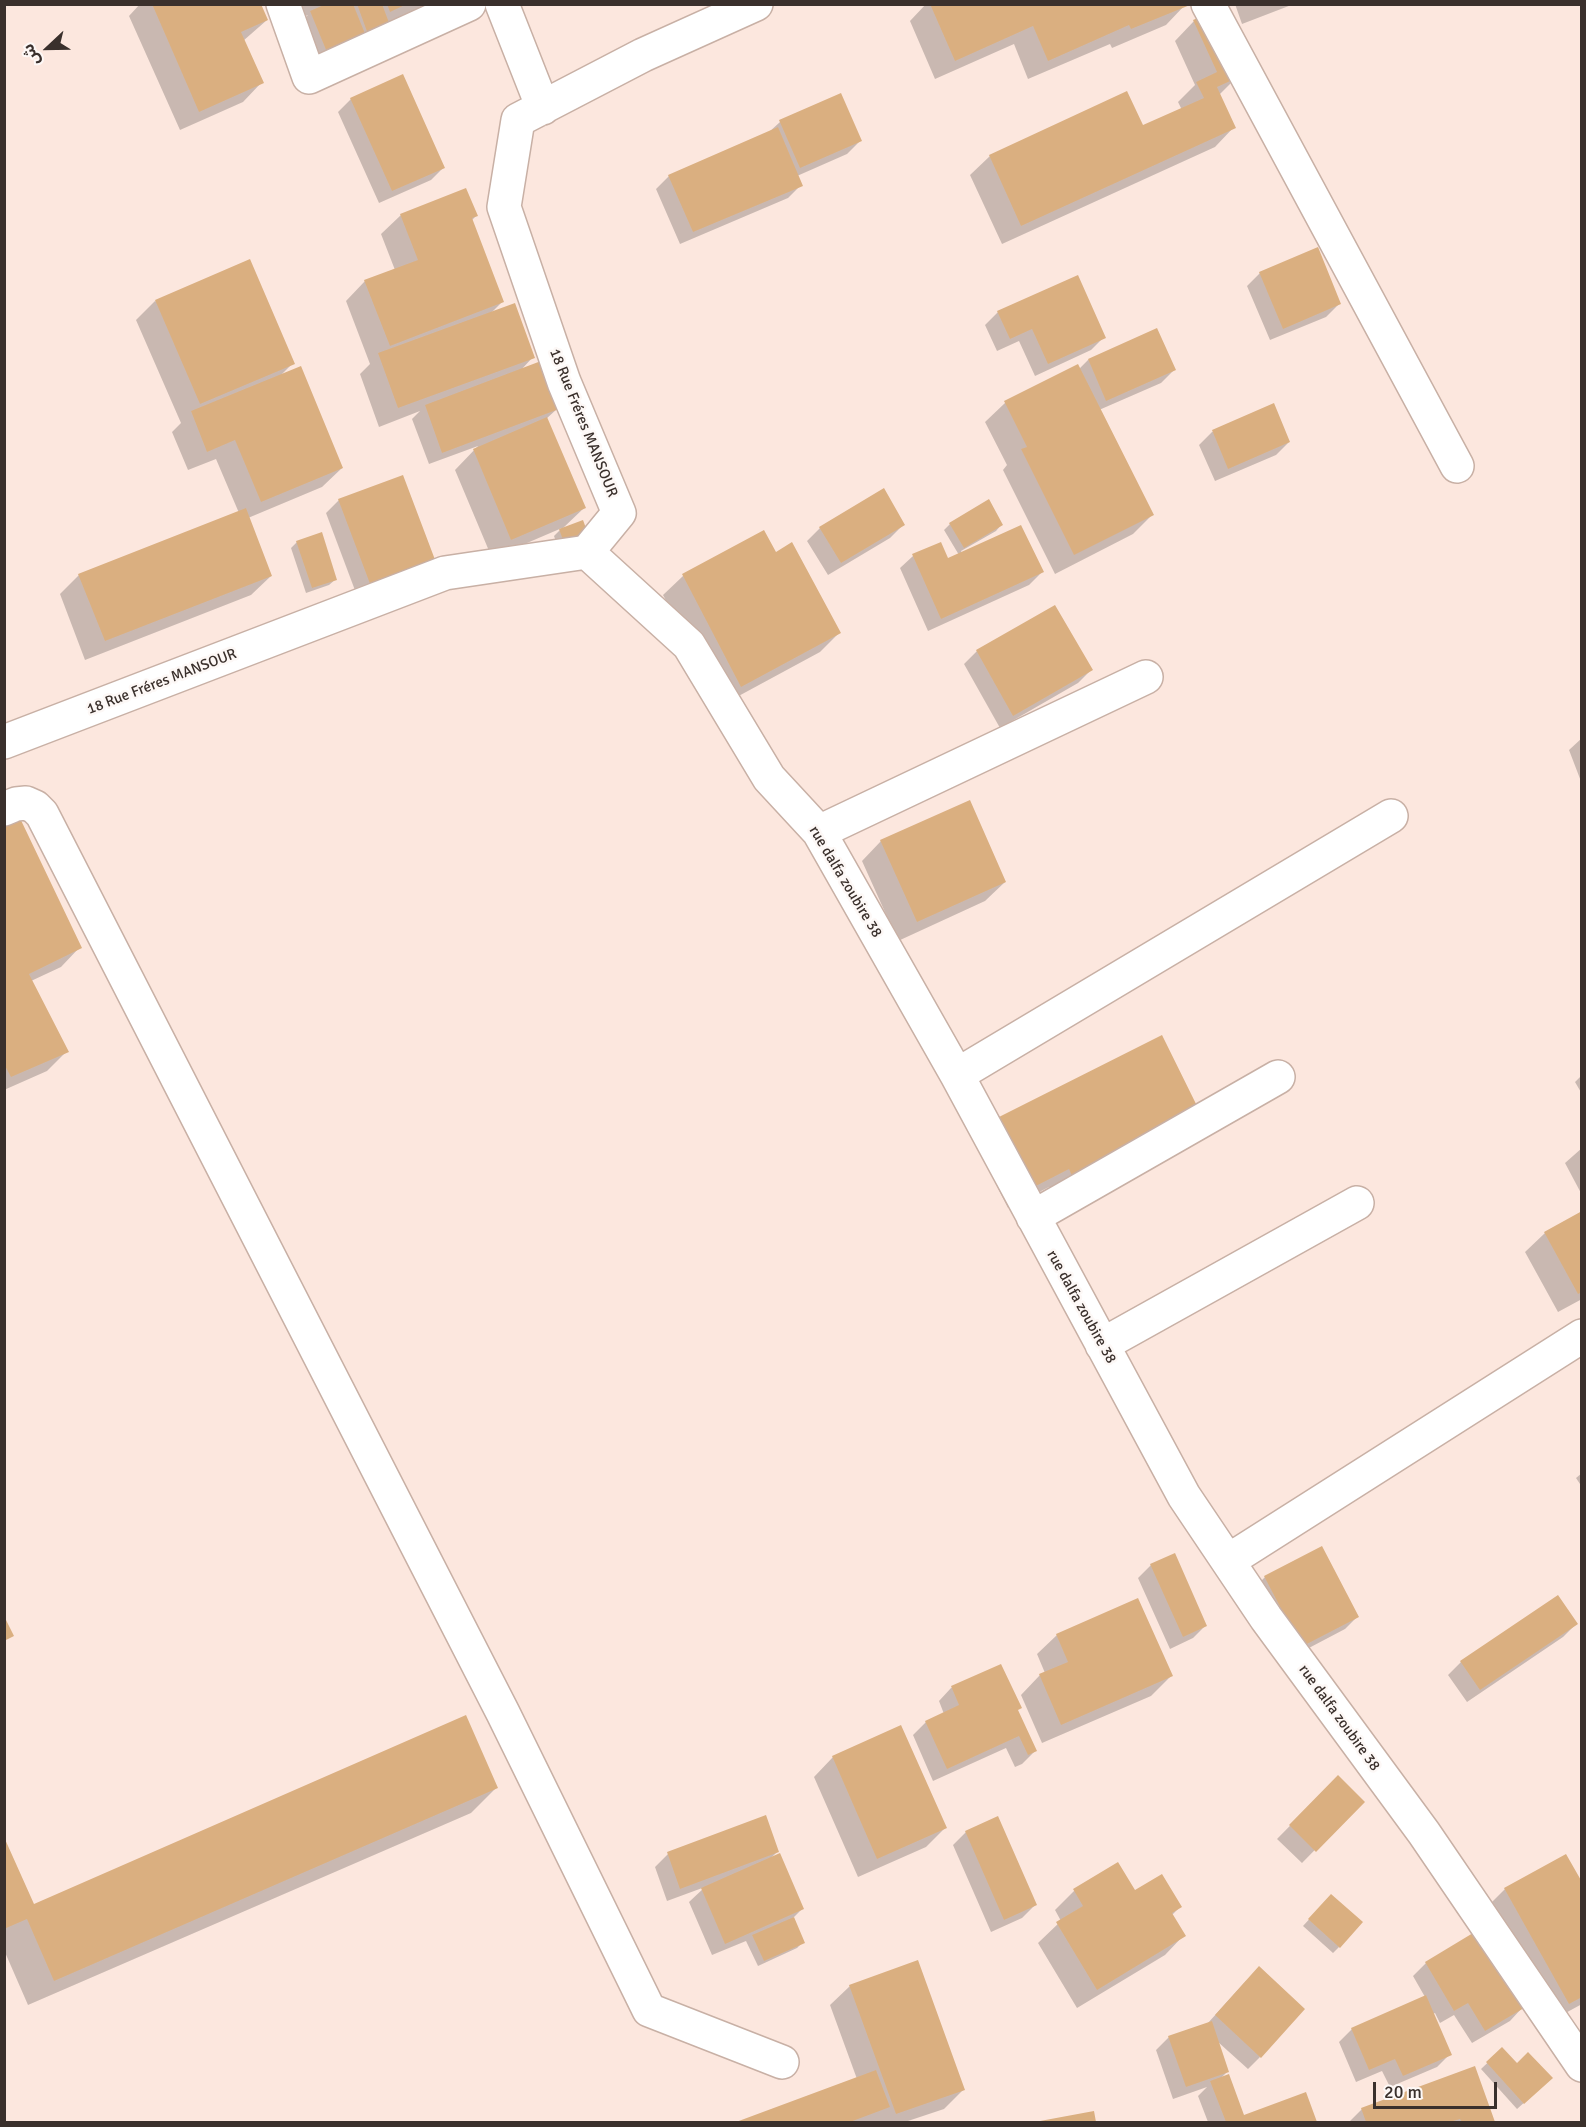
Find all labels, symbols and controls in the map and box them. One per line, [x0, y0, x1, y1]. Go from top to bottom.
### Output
north arrow [18, 18, 78, 78]
text: ش [18, 41, 45, 69]
street label: 18 Rue Fréres MANSOUR [545, 346, 621, 500]
street label: 18 Rue Fréres MANSOUR [85, 645, 239, 719]
street label: rue dalfa zoubire 38 [805, 823, 885, 941]
street label: rue dalfa zoubire 38 [1042, 1247, 1120, 1367]
street label: rue dalfa zoubire 38 [1294, 1661, 1384, 1775]
scale bar [1376, 2070, 1500, 2108]
text: 20 m [1384, 2081, 1422, 2103]

